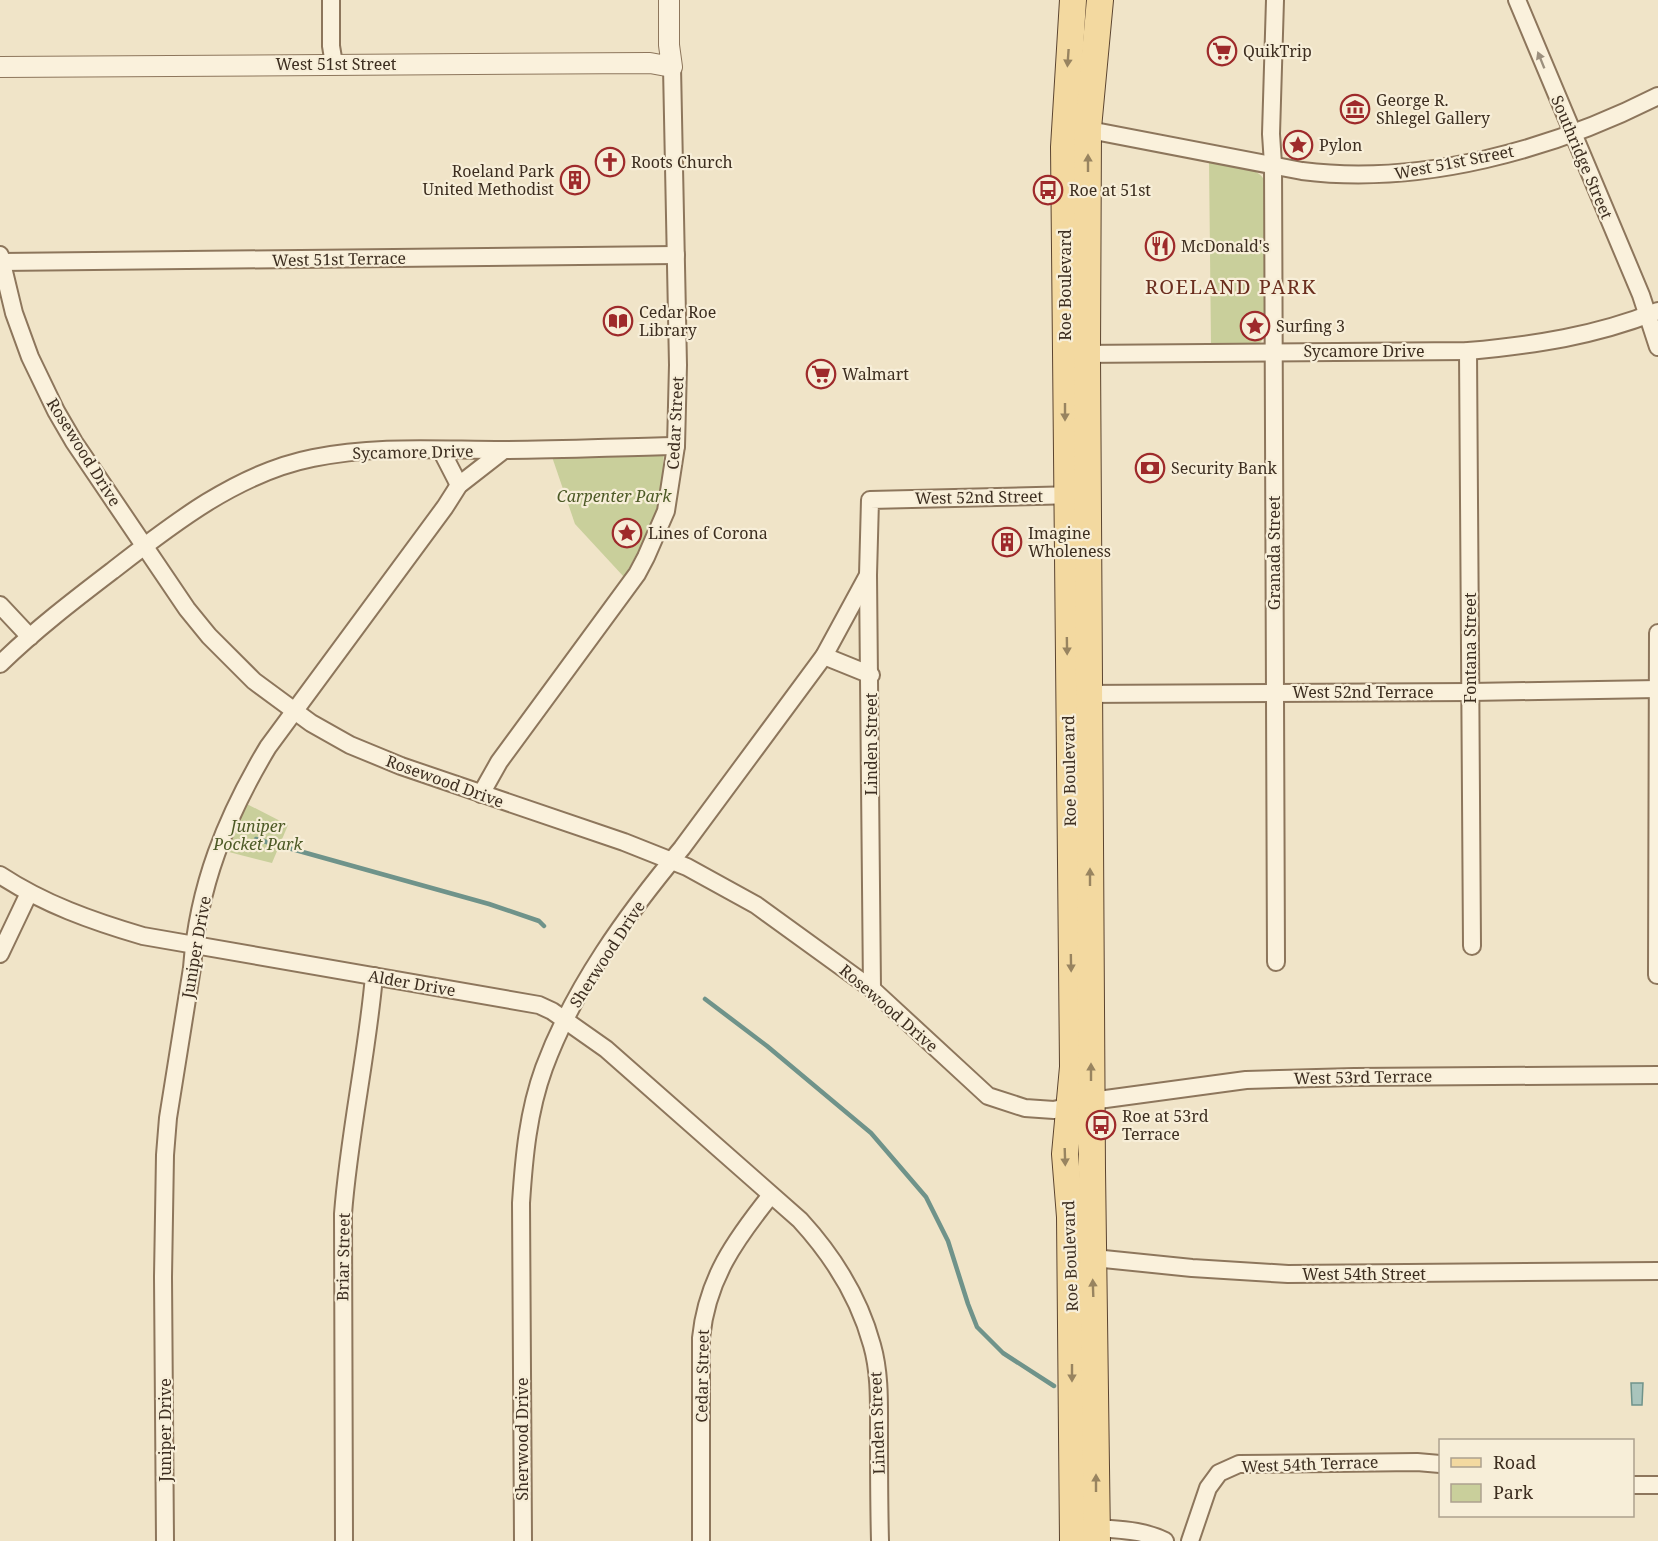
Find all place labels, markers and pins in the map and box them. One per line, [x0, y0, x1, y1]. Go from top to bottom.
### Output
supermarket icon: QuikTrip [1206, 35, 1238, 67]
place label: QuikTrip [1243, 40, 1312, 62]
place label: George R. Shlegel Gallery [1376, 89, 1491, 129]
museum icon: George R. Shlegel Gallery [1339, 93, 1371, 125]
place icon: Pylon [1282, 129, 1314, 161]
place label: Pylon [1319, 134, 1362, 156]
church icon: Roots Church [594, 146, 626, 178]
place label: Roots Church [631, 151, 733, 173]
place label: Roeland Park United Methodist [423, 160, 555, 200]
building icon: Roeland Park United Methodist [559, 164, 591, 196]
bus stop icon: Roe at 51st [1032, 174, 1064, 206]
place label: Roe at 51st [1069, 179, 1151, 201]
restaurant icon: McDonald's [1144, 230, 1176, 262]
place label: McDonald's [1181, 235, 1270, 257]
place label: Cedar Roe Library [639, 301, 716, 341]
library icon: Cedar Roe Library [602, 305, 634, 337]
place icon: Surfing 3 [1239, 310, 1271, 342]
place label: Surfing 3 [1276, 315, 1345, 337]
supermarket icon: Walmart [805, 358, 837, 390]
place label: Walmart [842, 363, 909, 385]
bank icon: Security Bank [1134, 452, 1166, 484]
place label: Security Bank [1171, 457, 1278, 479]
place icon: Lines of Corona [611, 517, 643, 549]
place label: Lines of Corona [648, 522, 768, 544]
place label: Imagine Wholeness [1028, 522, 1111, 562]
building icon: Imagine Wholeness [991, 526, 1023, 558]
place label: Roe at 53rd Terrace [1122, 1105, 1209, 1145]
bus stop icon: Roe at 53rd Terrace [1085, 1109, 1117, 1141]

